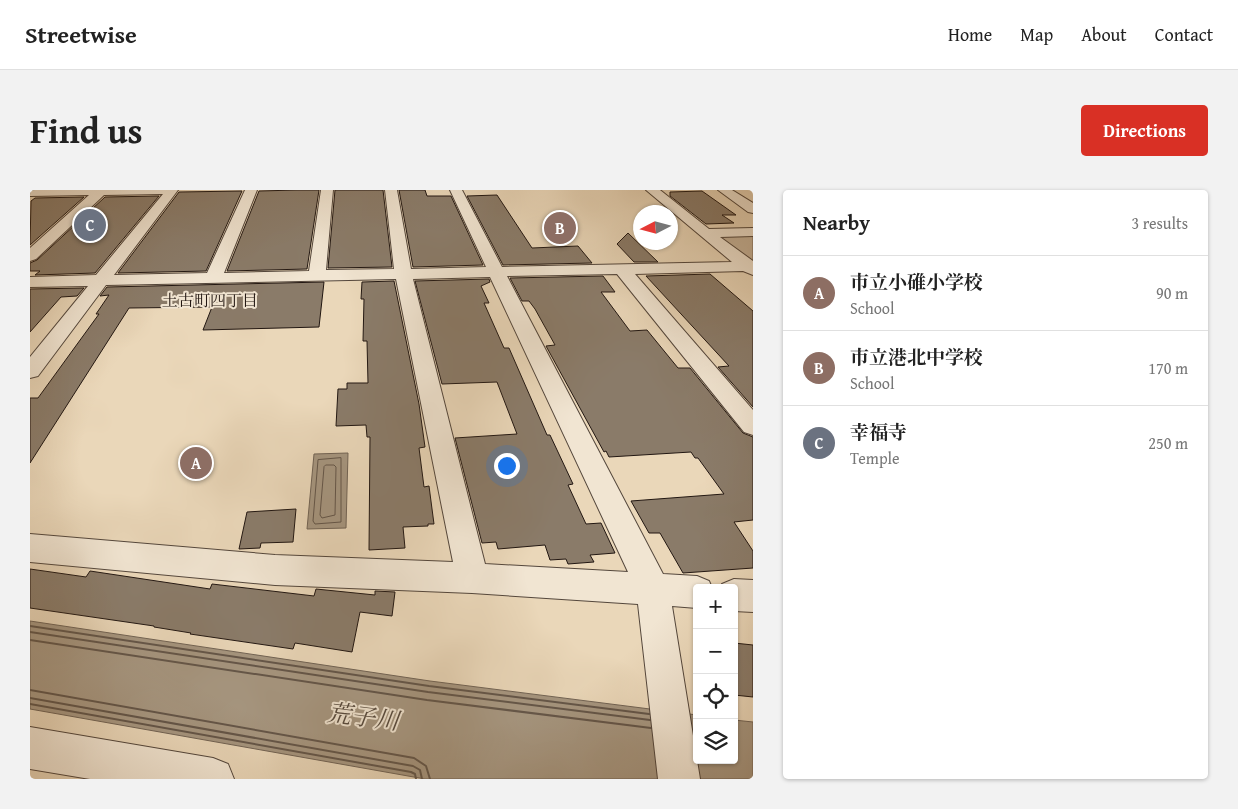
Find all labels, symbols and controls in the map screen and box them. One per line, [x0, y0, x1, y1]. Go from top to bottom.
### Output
text: Streetwise [25, 17, 137, 52]
text: Home [948, 21, 992, 48]
text: Map [1020, 21, 1053, 48]
text: About [1081, 21, 1127, 48]
text: Contact [1155, 21, 1213, 48]
text: Find us [30, 105, 143, 156]
button: Directions [1081, 105, 1208, 156]
north arrow [633, 205, 678, 250]
pin: C [74, 206, 106, 244]
text: Nearby [803, 207, 870, 238]
pin: B [544, 209, 576, 247]
text: 3 results [1131, 211, 1188, 235]
text: 市立小碓小学校 [850, 268, 983, 296]
text: A [814, 281, 824, 305]
text: 90 m [1156, 281, 1188, 305]
district label: 土古町四丁目 [162, 288, 258, 312]
text: School [850, 296, 894, 320]
text: 市立港北中学校 [850, 343, 983, 371]
text: B [814, 356, 824, 380]
text: 170 m [1148, 356, 1188, 380]
text: School [850, 371, 894, 395]
text: 幸福寺 [850, 418, 907, 446]
text: C [814, 431, 824, 455]
text: 250 m [1148, 431, 1188, 455]
pin: A [180, 444, 212, 482]
text: Temple [850, 446, 900, 470]
your location [494, 453, 520, 479]
map controls [693, 584, 738, 764]
button: + [693, 584, 738, 629]
button: − [693, 629, 738, 674]
button: locate [693, 674, 738, 719]
water label: 荒子川 [325, 695, 404, 739]
button: layers [693, 719, 738, 764]

